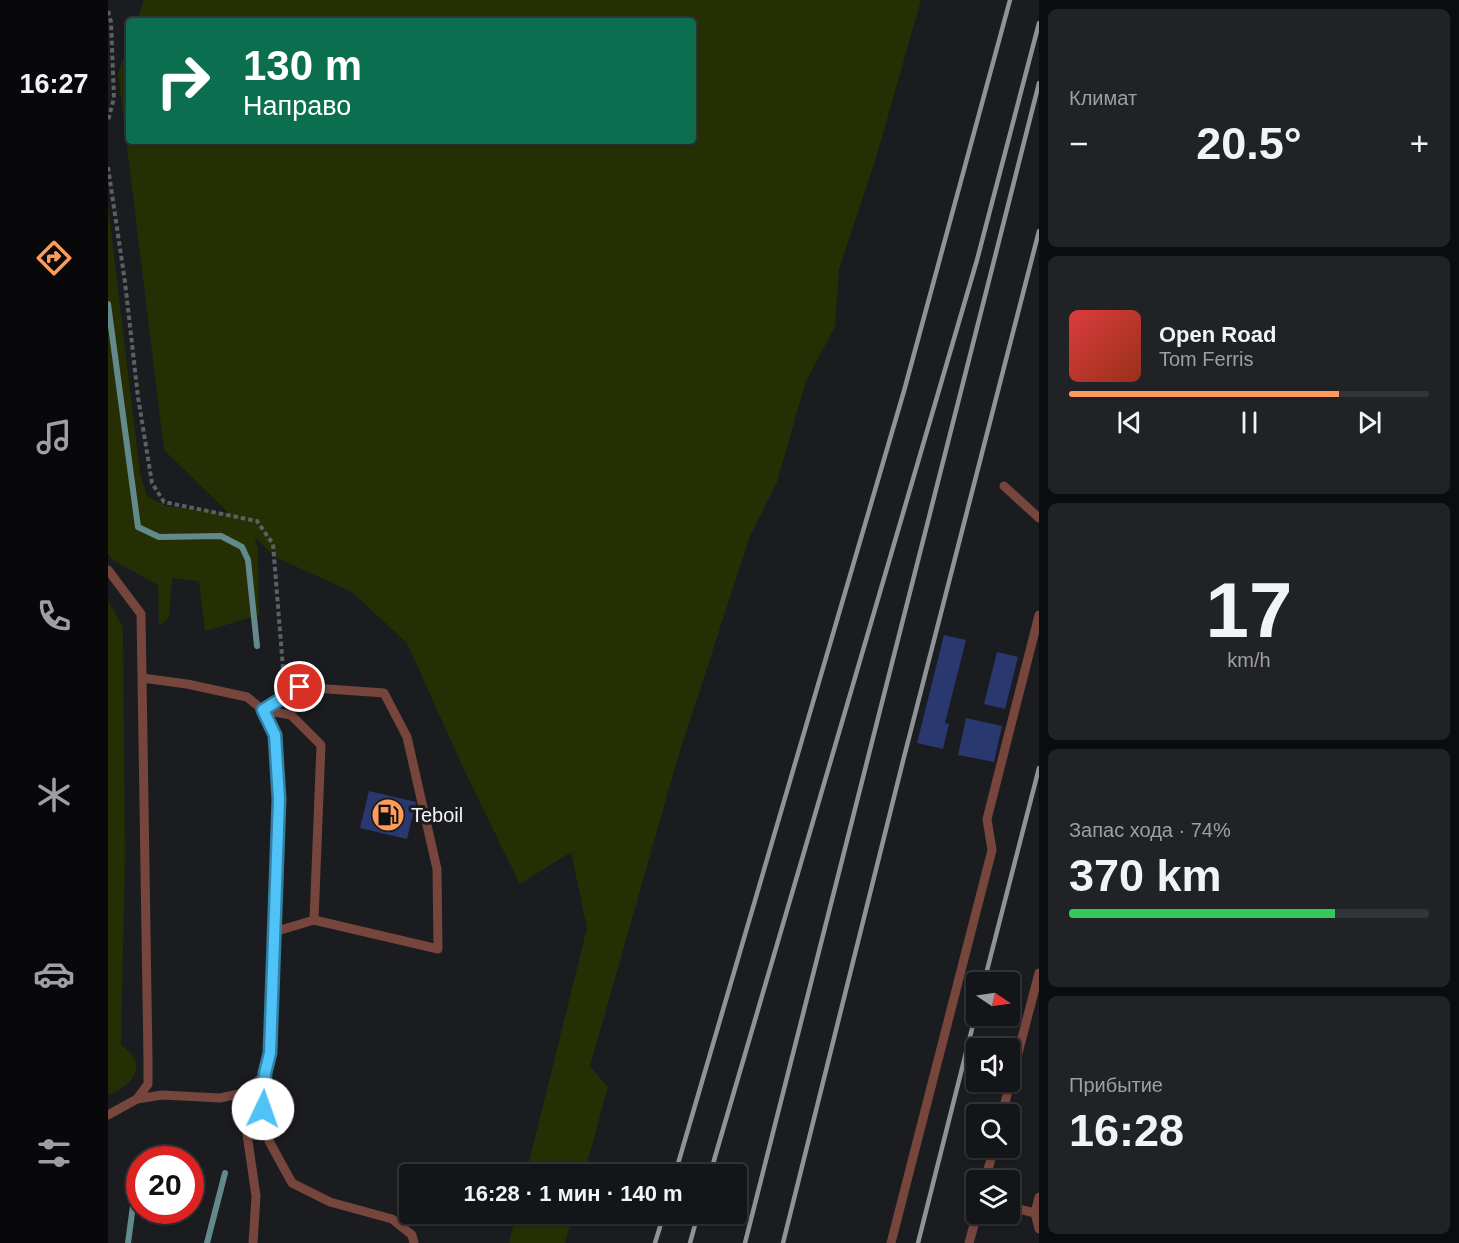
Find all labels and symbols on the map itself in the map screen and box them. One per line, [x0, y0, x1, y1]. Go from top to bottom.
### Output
pin [274, 661, 325, 712]
fuel station icon: Teboil [370, 797, 406, 833]
place label: Teboil [411, 804, 463, 826]
north arrow [966, 972, 1020, 1026]
position arrow [231, 1077, 295, 1141]
speed limit sign: 20 [126, 1146, 204, 1224]

